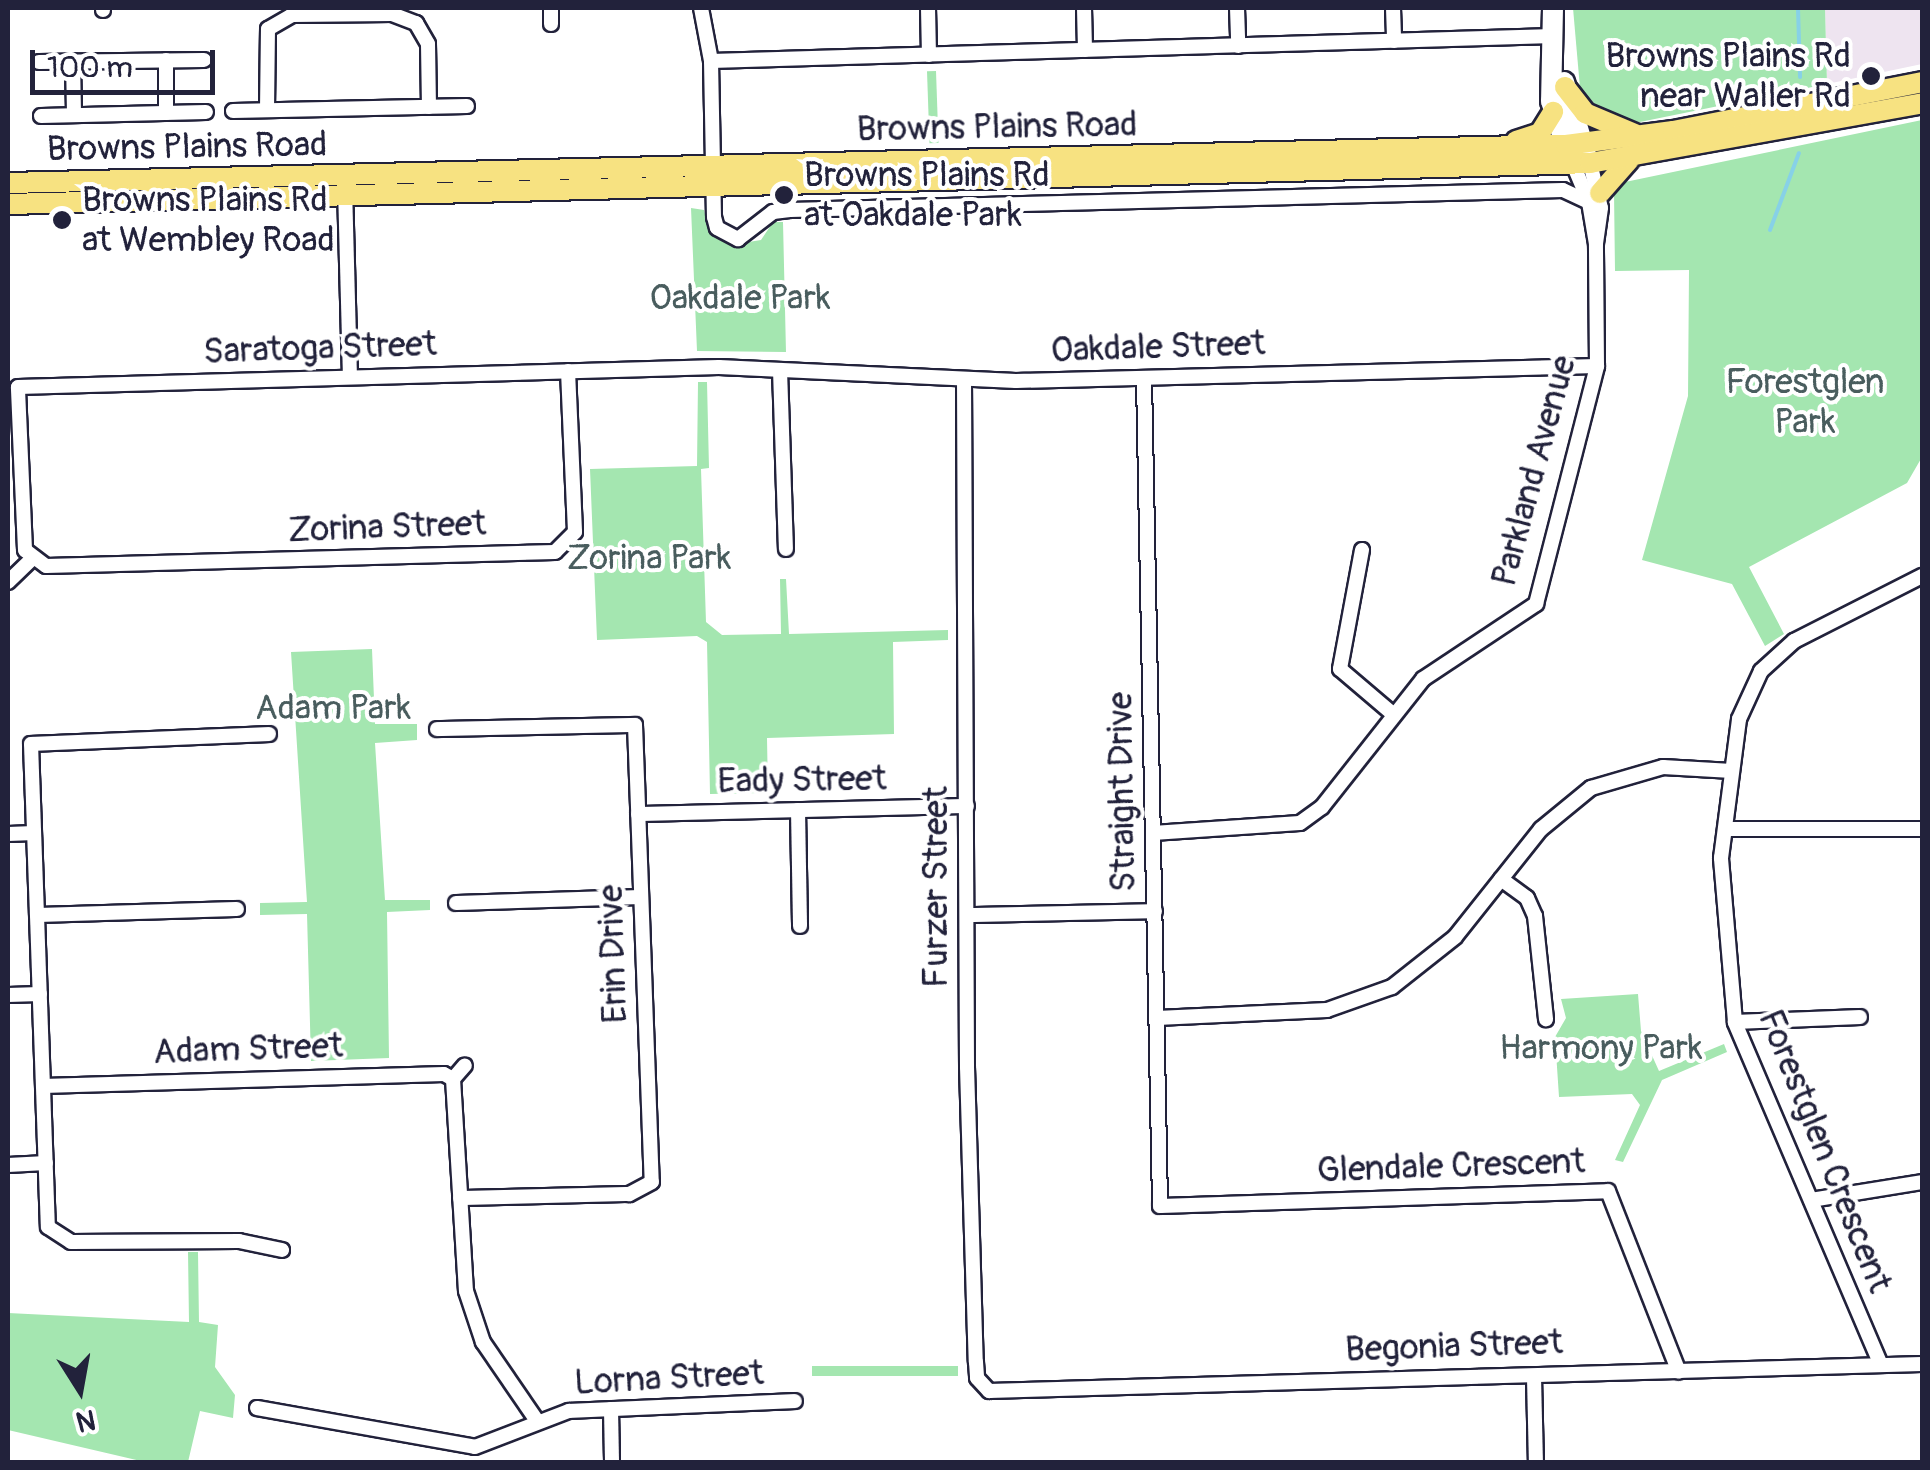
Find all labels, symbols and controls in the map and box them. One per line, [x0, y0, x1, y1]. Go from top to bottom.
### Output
scale bar [35, 30, 220, 92]
place label: Browns Plains Rd near Waller Rd [1605, 35, 1851, 117]
text: 100 m [47, 49, 133, 86]
marker: Browns Plains Rd near Waller Rd [1860, 65, 1882, 87]
street label: Browns Plains Road [856, 104, 1138, 150]
street label: Browns Plains Road [46, 124, 328, 170]
place label: Browns Plains Rd at Oakdale Park [804, 154, 1050, 236]
place label: Browns Plains Rd at Wembley Road [82, 179, 335, 261]
marker: Browns Plains Rd at Oakdale Park [773, 184, 795, 206]
marker: Browns Plains Rd at Wembley Road [51, 209, 73, 231]
park label: Oakdale Park [650, 277, 830, 319]
street label: Oakdale Street [1050, 322, 1266, 372]
street label: Saratoga Street [202, 323, 438, 373]
street label: Parkland Avenue [1483, 351, 1585, 591]
park label: Forestglen Park [1725, 361, 1885, 443]
street label: Zorina Street [287, 503, 487, 551]
park label: Zorina Park [567, 537, 731, 579]
park label: Adam Park [255, 687, 411, 729]
street label: Straight Drive [1099, 691, 1145, 893]
street label: Eady Street [717, 758, 887, 802]
street label: Furzer Street [915, 786, 957, 988]
street label: Erin Drive [590, 884, 636, 1024]
street label: Forestglen Crescent [1749, 1004, 1901, 1298]
street label: Adam Street [152, 1025, 344, 1073]
park label: Harmony Park [1499, 1027, 1703, 1069]
street label: Glendale Crescent [1316, 1140, 1586, 1192]
street label: Begonia Street [1344, 1321, 1564, 1371]
north arrow [30, 1340, 130, 1440]
street label: Lorna Street [573, 1352, 765, 1404]
text: N [73, 1401, 98, 1439]

